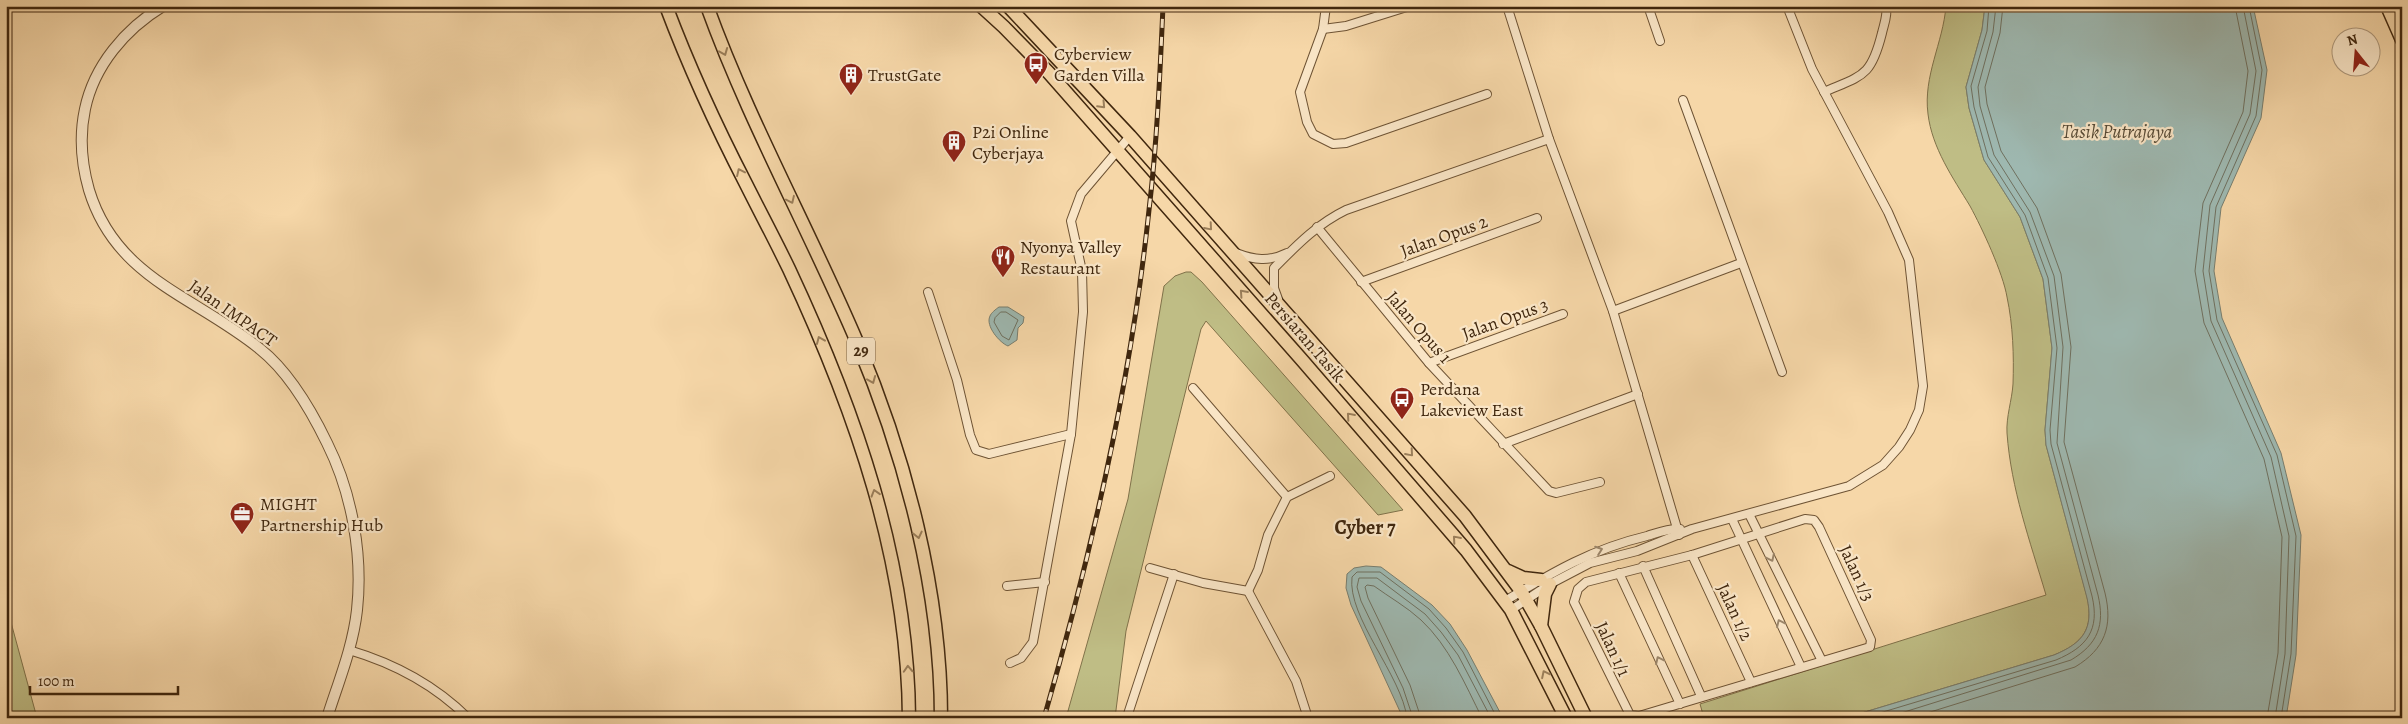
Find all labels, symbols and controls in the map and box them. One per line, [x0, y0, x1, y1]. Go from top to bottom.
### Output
north arrow [2330, 28, 2380, 78]
text: N [2345, 29, 2360, 51]
place label: Cyberview Garden Villa [1054, 42, 1145, 87]
one-way arrow [717, 47, 728, 56]
bus stop icon: Cyberview Garden Villa [1023, 51, 1049, 85]
building icon: TrustGate [838, 62, 864, 96]
place label: TrustGate [868, 63, 941, 87]
one-way arrow [1096, 99, 1105, 108]
water label: Tasik Putrajaya [2062, 119, 2173, 145]
place label: P2i Online Cyberjaya [972, 120, 1049, 165]
building icon: P2i Online Cyberjaya [941, 129, 967, 163]
one-way arrow [736, 168, 746, 177]
one-way arrow [785, 195, 795, 204]
street label: Jalan Opus 2 [1397, 209, 1491, 263]
one-way arrow [1203, 221, 1212, 230]
place label: Nyonya Valley Restaurant [1020, 235, 1122, 280]
restaurant icon: Nyonya Valley Restaurant [990, 244, 1016, 278]
street label: Jalan IMPACT [184, 274, 282, 352]
street label: Jalan Opus 1 [1381, 286, 1457, 368]
street label: Persiaran Tasik [1259, 287, 1351, 387]
one-way arrow [1240, 290, 1249, 299]
street label: Jalan Opus 3 [1459, 292, 1551, 346]
one-way arrow [816, 336, 827, 345]
road number: 29 [847, 338, 875, 364]
one-way arrow [866, 375, 876, 384]
place label: Perdana Lakeview East [1420, 377, 1523, 422]
bus stop icon: Perdana Lakeview East [1389, 386, 1415, 420]
one-way arrow [1346, 412, 1355, 421]
one-way arrow [1404, 448, 1413, 457]
one-way arrow [870, 489, 880, 497]
place label: MIGHT Partnership Hub [260, 492, 383, 537]
office icon: MIGHT Partnership Hub [229, 501, 255, 535]
district label: Cyber 7 [1334, 514, 1396, 541]
one-way arrow [912, 531, 923, 540]
one-way arrow [1453, 535, 1462, 544]
street label: Jalan 1/3 [1834, 541, 1880, 605]
one-way arrow [1594, 546, 1603, 556]
one-way arrow [1765, 553, 1775, 562]
street label: Jalan 1/2 [1711, 579, 1759, 645]
street label: Jalan 1/1 [1590, 618, 1636, 680]
one-way arrow [1776, 619, 1786, 628]
one-way arrow [1655, 656, 1666, 665]
scale bar [30, 664, 178, 696]
one-way arrow [903, 665, 914, 673]
one-way arrow [1541, 670, 1551, 679]
text: 100 m [38, 671, 75, 691]

